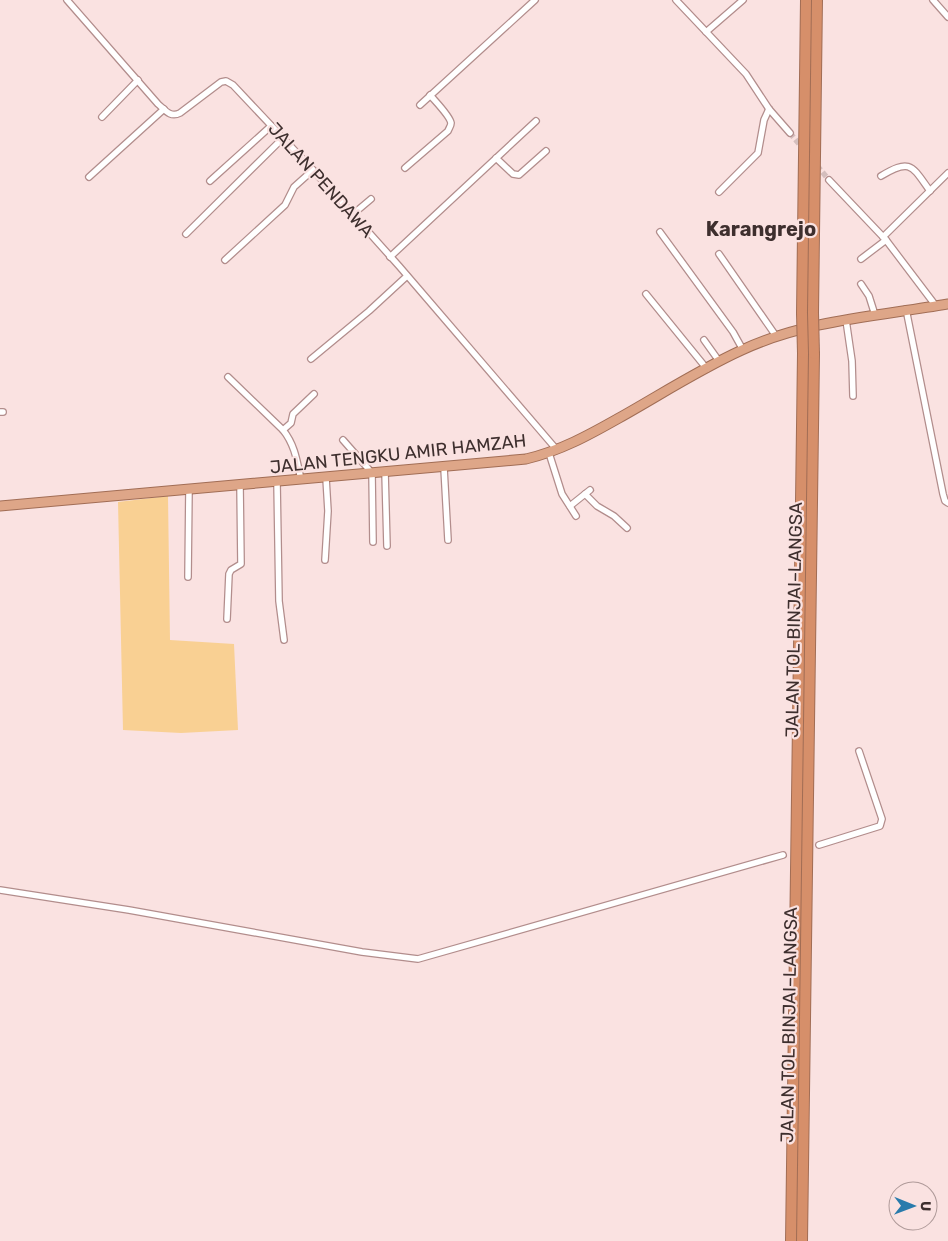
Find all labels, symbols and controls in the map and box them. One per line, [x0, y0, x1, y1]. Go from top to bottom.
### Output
street label: JALAN PENDAWA [264, 118, 378, 242]
district label: Karangrejo [706, 217, 816, 241]
street label: JALAN TENGKU AMIR HAMZAH [269, 430, 527, 478]
street label: JALAN TOL BINJAI–LANGSA [781, 502, 807, 738]
street label: JALAN TOL BINJAI–LANGSA [776, 907, 802, 1143]
north arrow [888, 1181, 938, 1231]
text: U [917, 1201, 934, 1211]

